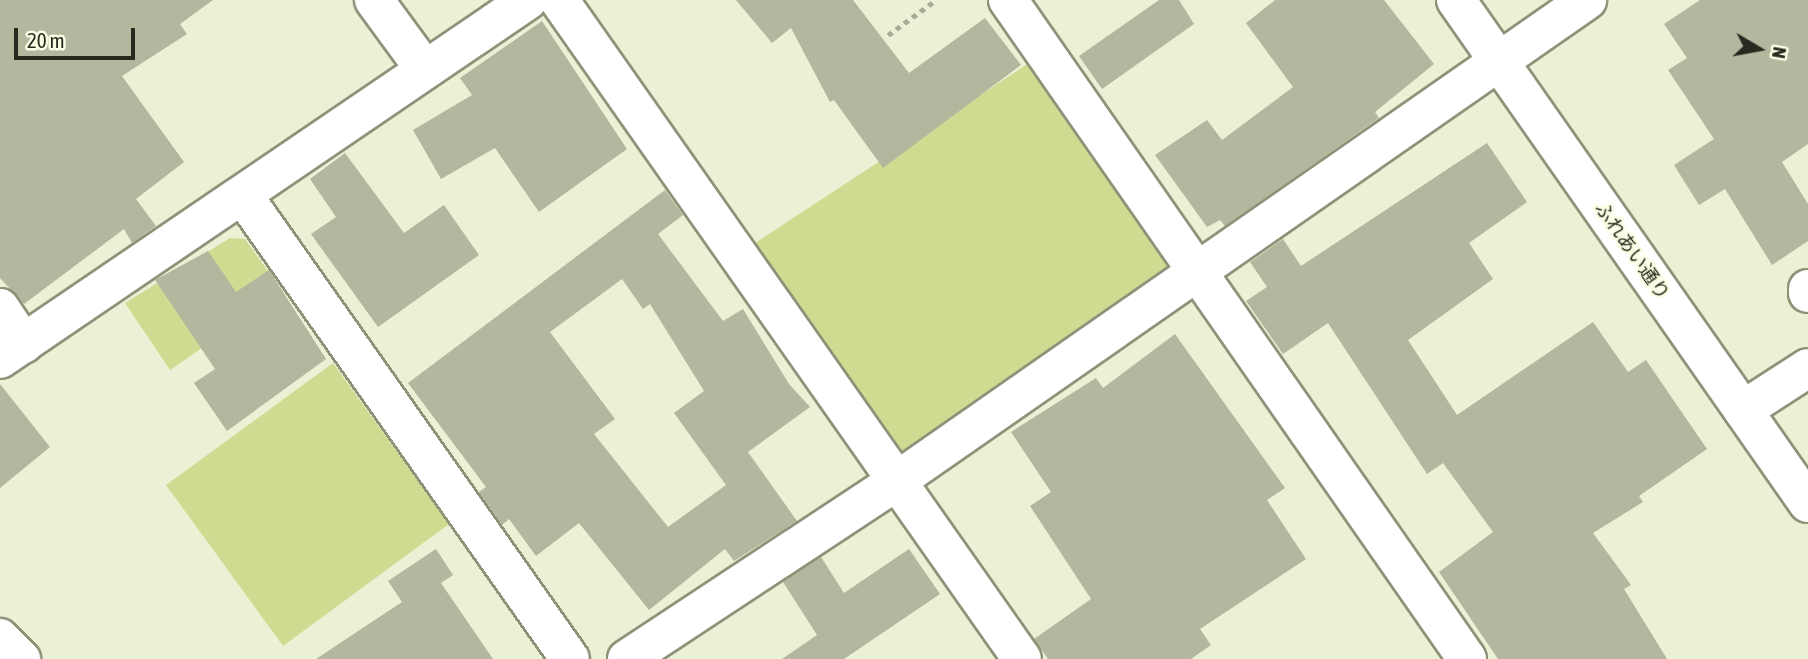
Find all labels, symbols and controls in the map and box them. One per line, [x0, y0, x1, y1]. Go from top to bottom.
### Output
scale bar [18, 14, 138, 58]
north arrow [1724, 14, 1794, 84]
text: 20 m [27, 28, 65, 52]
text: N [1768, 45, 1791, 60]
street label: ふれあい通り [1590, 198, 1674, 304]

